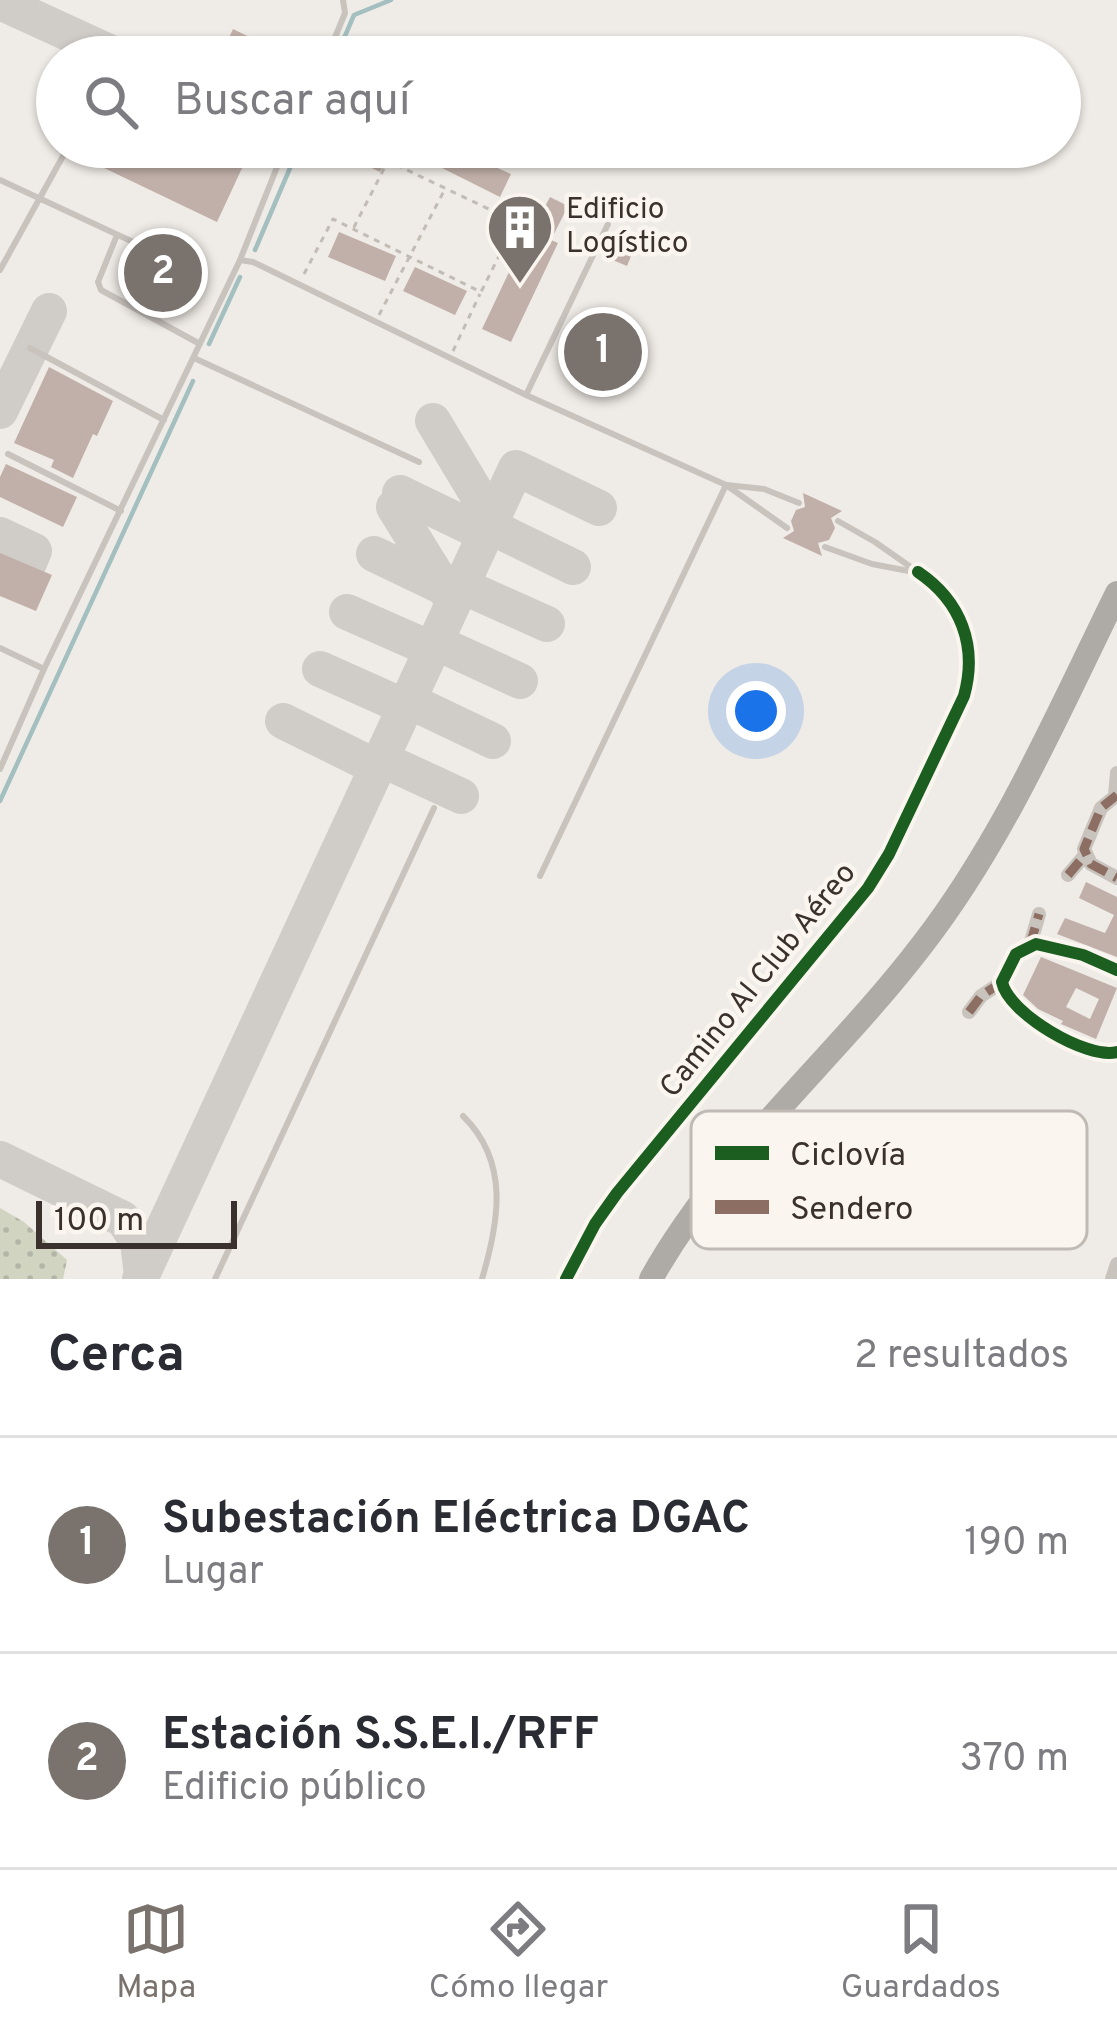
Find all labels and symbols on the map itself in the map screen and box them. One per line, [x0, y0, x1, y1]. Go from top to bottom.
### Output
building icon: Edificio Logístico [485, 192, 555, 286]
place label: Edificio Logístico [566, 192, 689, 263]
pin: 2 [124, 228, 202, 318]
pin: 1 [564, 307, 642, 397]
your location [726, 681, 786, 741]
street label: Camino Al Club Aéreo [653, 856, 865, 1106]
legend [691, 1111, 1087, 1249]
text: Ciclovía [790, 1136, 906, 1178]
text: Sendero [790, 1190, 913, 1232]
scale bar [36, 1195, 237, 1248]

